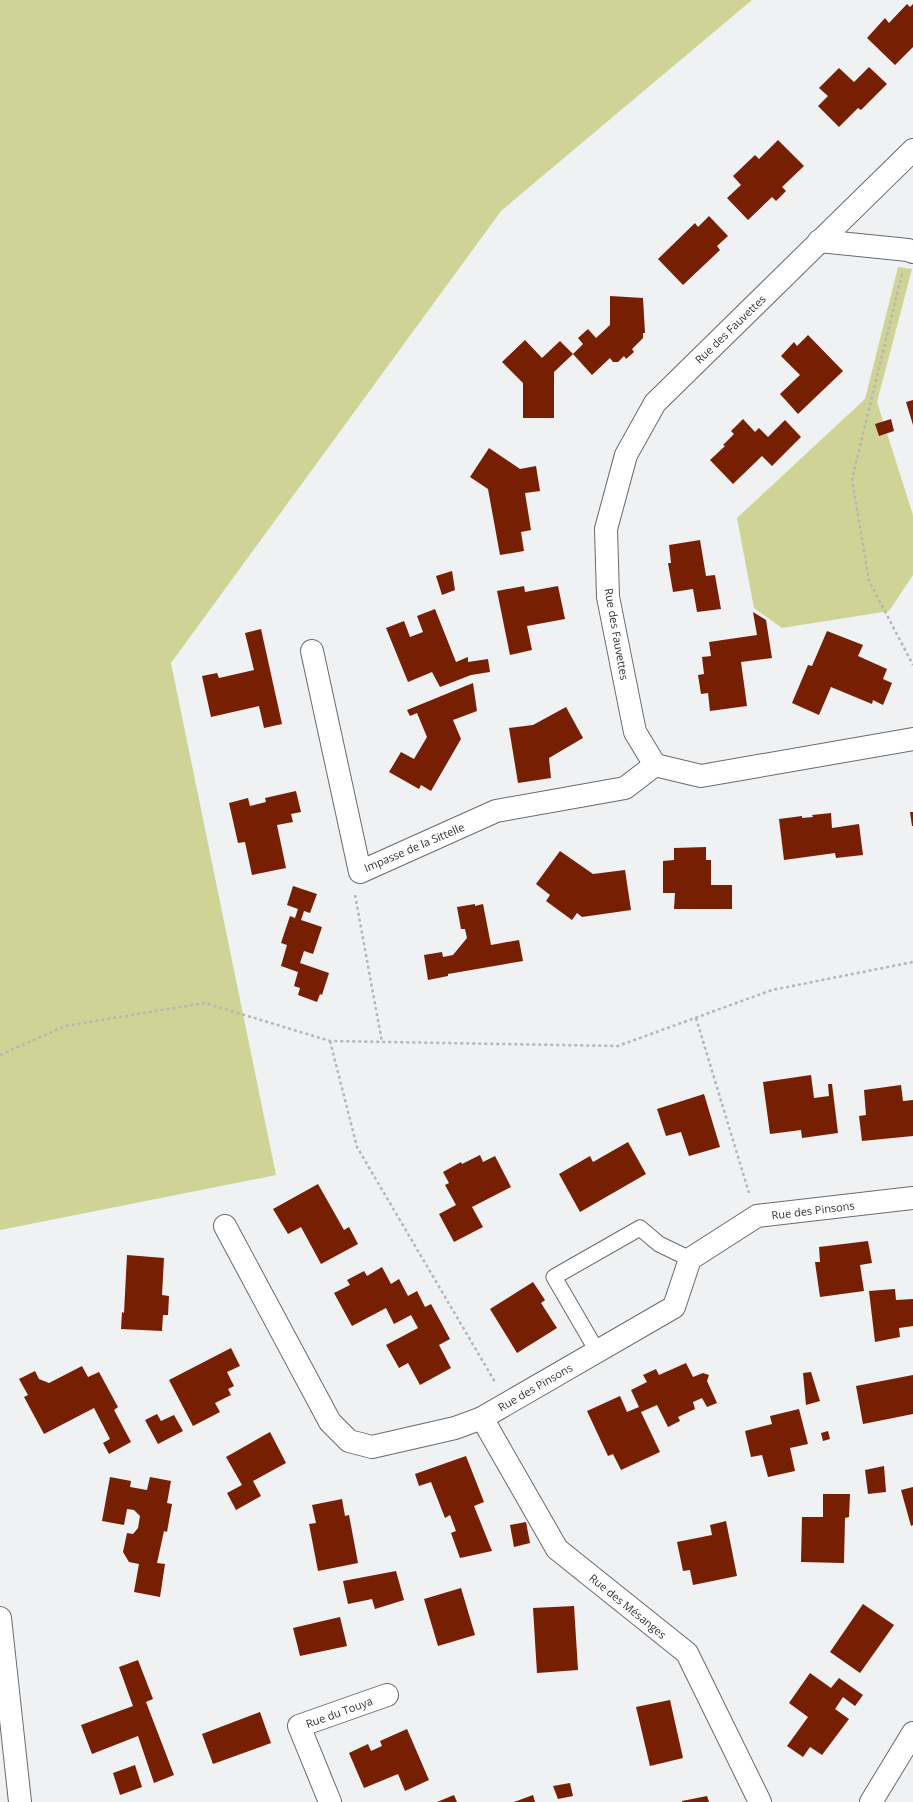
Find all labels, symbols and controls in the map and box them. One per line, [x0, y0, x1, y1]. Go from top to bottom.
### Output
street label: Rue des Fauvettes [691, 291, 769, 367]
street label: Rue des Fauvettes [602, 587, 632, 681]
street label: Impasse de la Sittelle [362, 819, 466, 875]
street label: Rue des Pinsons [771, 1197, 855, 1223]
street label: Rue des Pinsons [495, 1360, 575, 1414]
street label: Rue des Mésanges [586, 1570, 670, 1642]
street label: Rue du Touya [304, 1693, 374, 1731]

